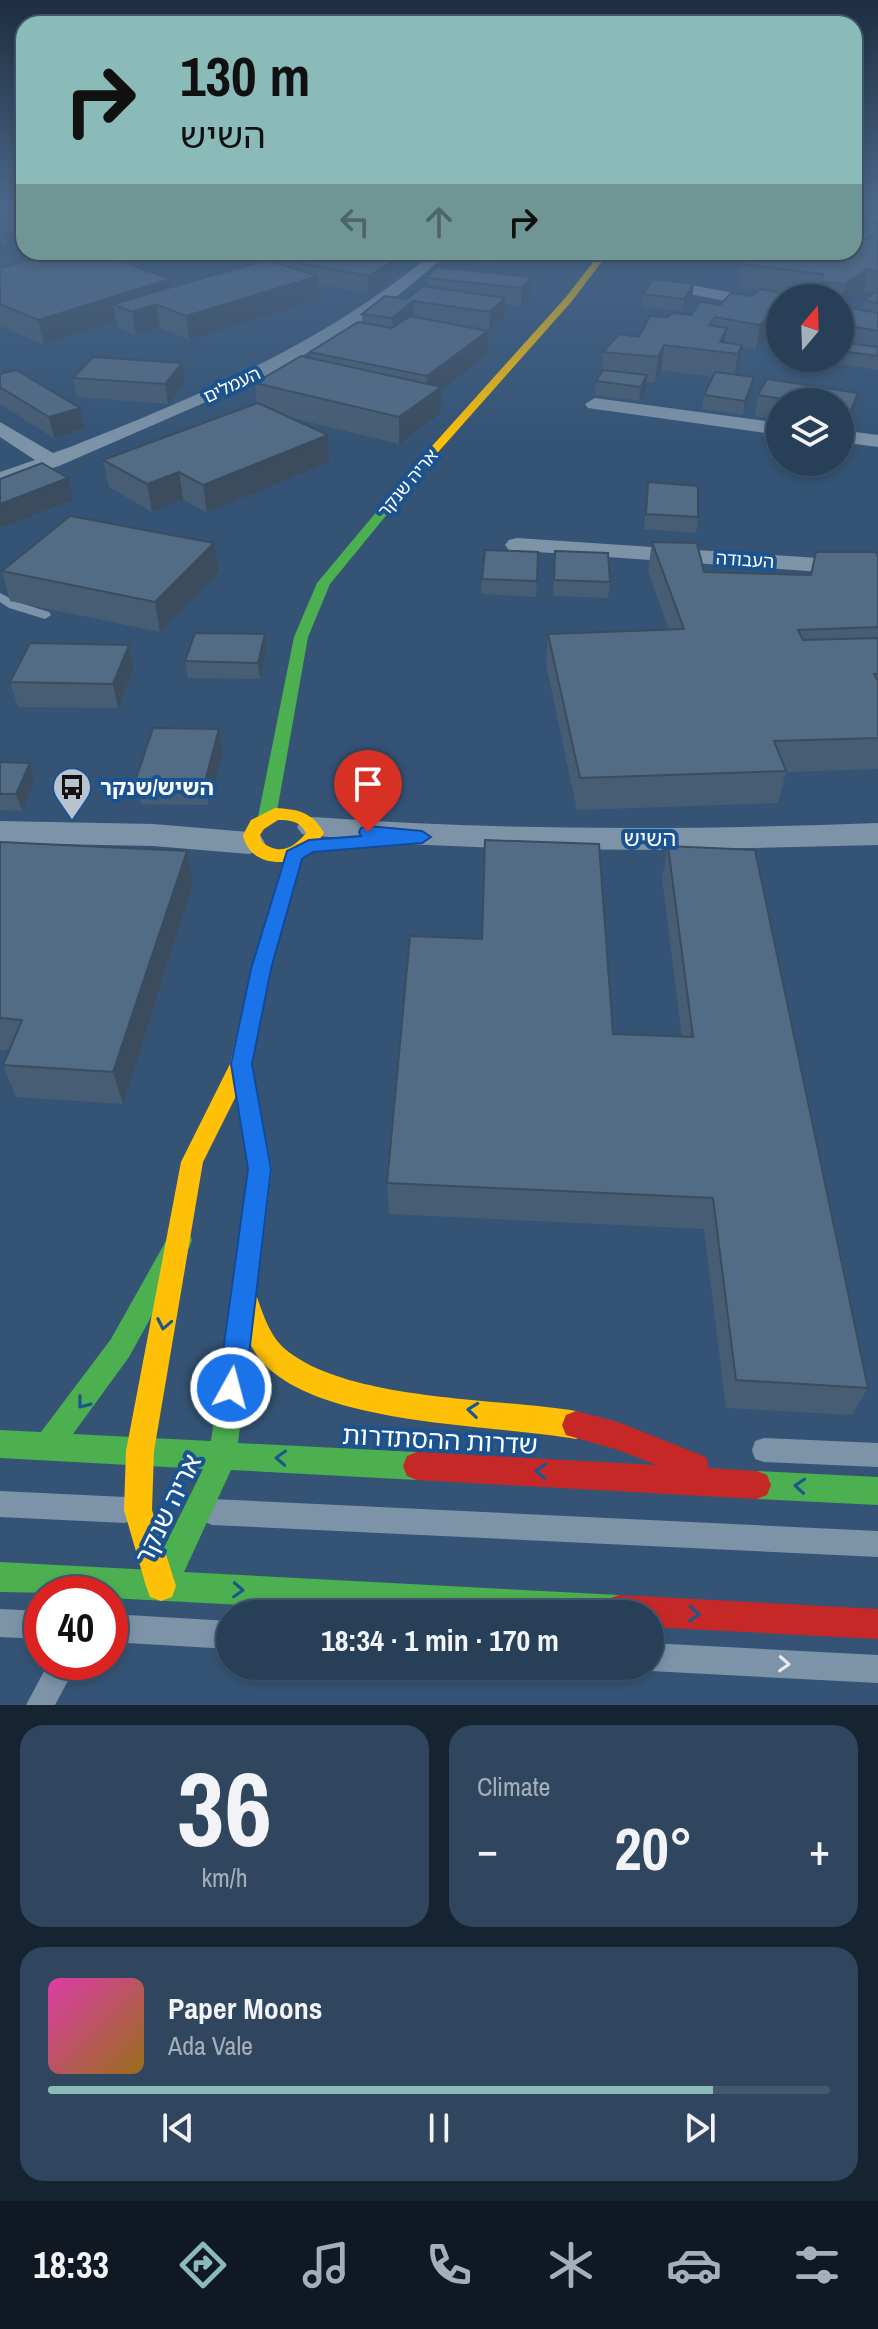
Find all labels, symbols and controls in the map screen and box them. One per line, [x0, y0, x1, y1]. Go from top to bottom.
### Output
text: 130 m [180, 38, 310, 113]
icon: right [48, 48, 152, 152]
text: השיש [180, 111, 266, 159]
icon: left [333, 200, 377, 244]
icon: ahead [417, 200, 461, 244]
icon: right [501, 200, 545, 244]
north arrow [766, 284, 854, 372]
map controls [766, 284, 854, 476]
street label: העמלים [199, 360, 264, 409]
button: layers [766, 388, 854, 476]
street label: אריה שנקר [372, 443, 443, 522]
street label: העבודה [715, 545, 775, 574]
pin [334, 750, 402, 832]
icon: arrive [346, 762, 390, 806]
bus stop icon: השיש/שנקר [51, 766, 93, 821]
place label: השיש/שנקר [100, 772, 214, 802]
street label: השיש [624, 823, 676, 853]
one-way arrow [157, 1317, 174, 1331]
position arrow [189, 1346, 273, 1430]
one-way arrow [79, 1394, 93, 1409]
one-way arrow [466, 1401, 479, 1418]
street label: שדרות ההסתדרות [341, 1417, 539, 1462]
street label: אריה שנקר [126, 1448, 209, 1570]
one-way arrow [274, 1449, 287, 1466]
one-way arrow [534, 1463, 547, 1480]
one-way arrow [793, 1478, 806, 1495]
speed limit sign: 40 [24, 1576, 128, 1680]
one-way arrow [232, 1581, 245, 1598]
one-way arrow [688, 1605, 701, 1622]
text: 18:34 · 1 min · 170 m [321, 1620, 559, 1660]
one-way arrow [778, 1655, 791, 1672]
text: 36 [177, 1738, 272, 1878]
text: Climate [477, 1769, 550, 1804]
text: 20° [614, 1808, 693, 1889]
text: − [477, 1819, 498, 1879]
text: + [809, 1819, 830, 1879]
text: km/h [201, 1860, 248, 1895]
text: Paper Moons [168, 1988, 322, 2028]
text: Ada Vale [168, 2028, 253, 2063]
icon: previous [156, 2106, 200, 2150]
icon: pause [417, 2106, 461, 2150]
icon: next [678, 2106, 722, 2150]
icon: directions [175, 2237, 231, 2293]
icon: music [298, 2237, 354, 2293]
icon: phone [421, 2237, 477, 2293]
icon: climate [543, 2237, 599, 2293]
icon: car [666, 2237, 722, 2293]
icon: filters [789, 2237, 845, 2293]
text: 18:33 [33, 2241, 109, 2289]

